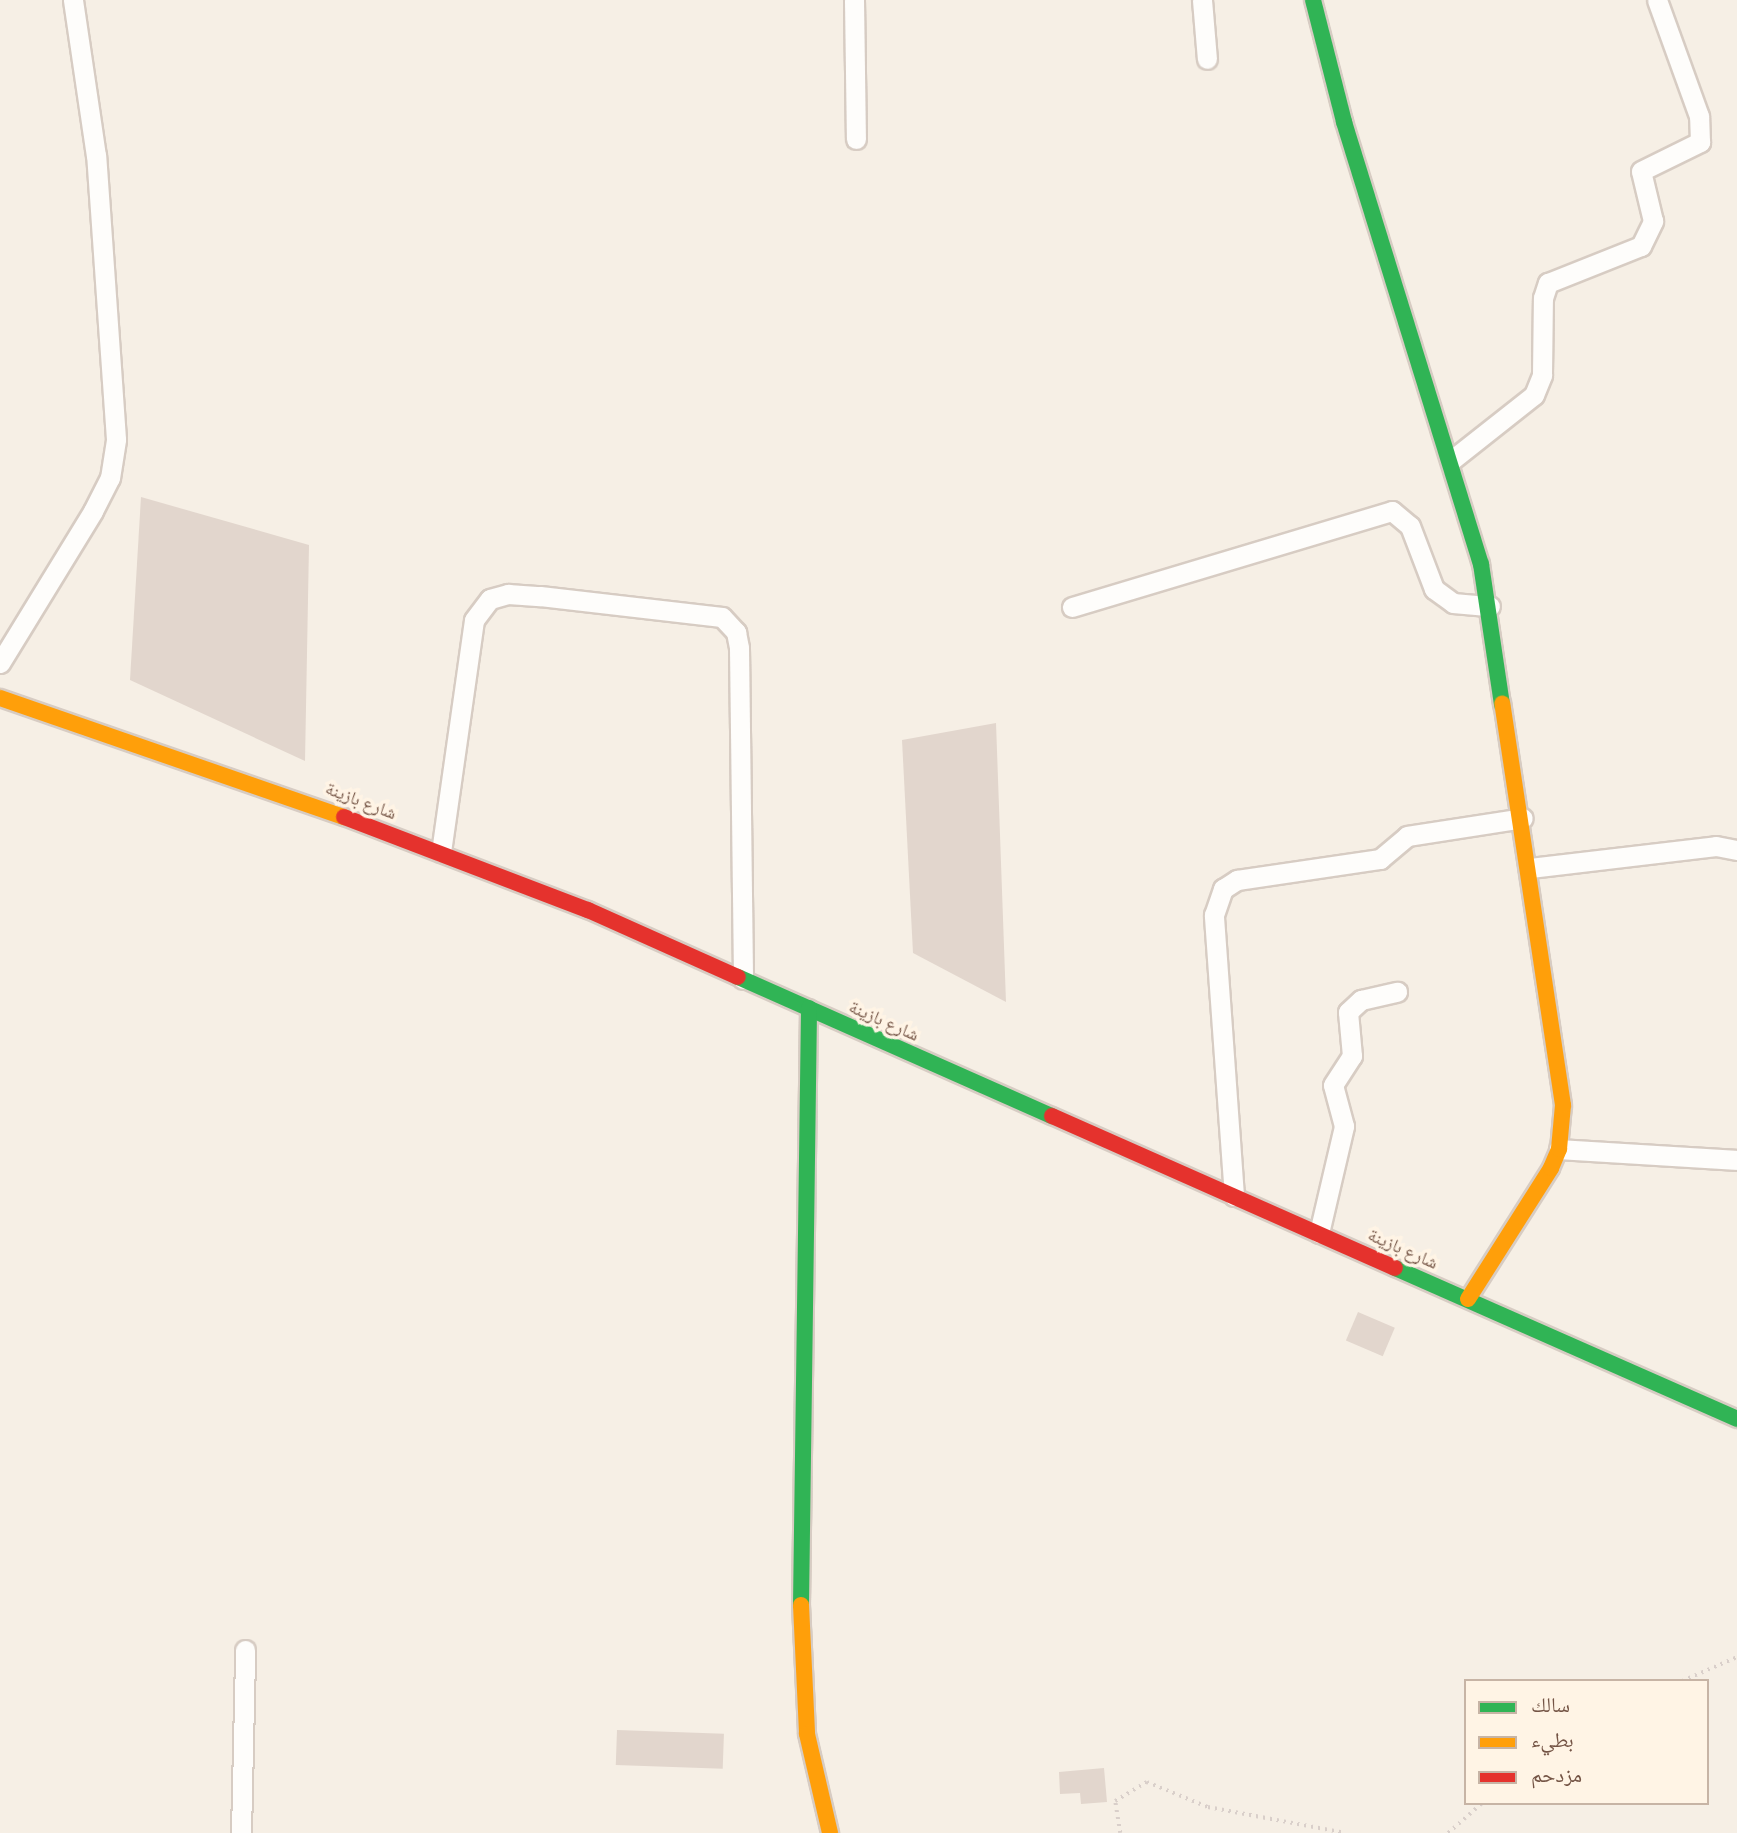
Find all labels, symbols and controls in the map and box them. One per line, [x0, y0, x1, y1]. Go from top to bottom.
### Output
street label: شارع بازينة [322, 778, 400, 824]
street label: شارع بازينة [846, 996, 922, 1046]
street label: شارع بازينة [1365, 1224, 1441, 1274]
legend [1464, 1679, 1709, 1805]
text: سالك [1531, 1693, 1570, 1717]
text: بطيء [1531, 1728, 1574, 1752]
text: مزدحم [1531, 1763, 1582, 1787]

